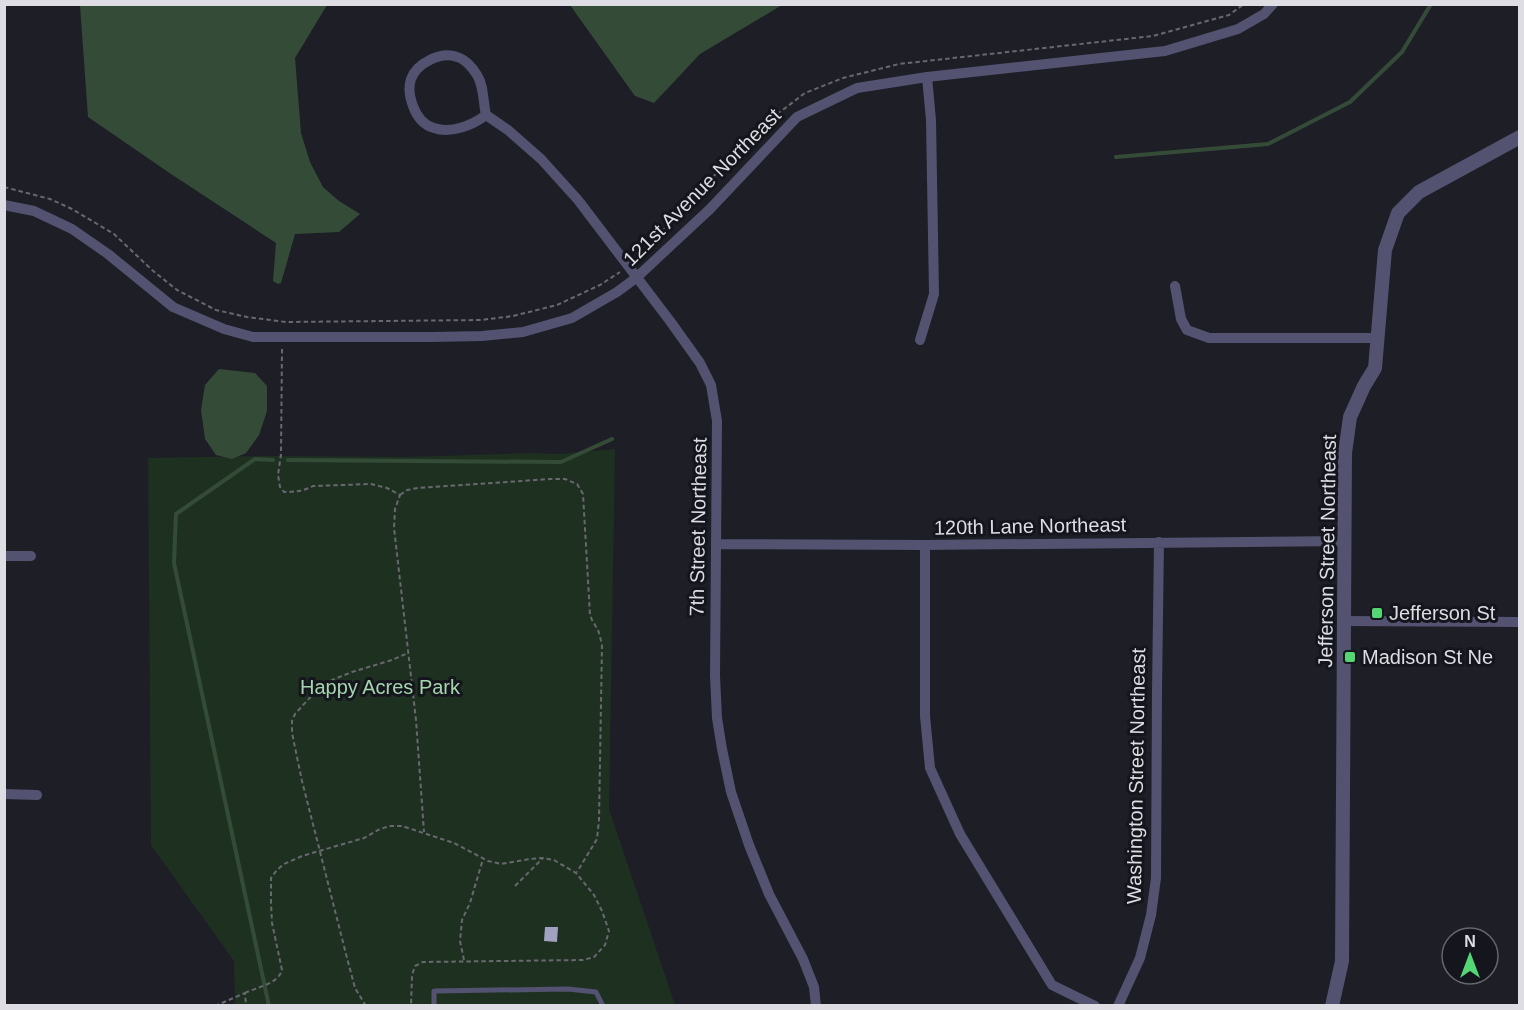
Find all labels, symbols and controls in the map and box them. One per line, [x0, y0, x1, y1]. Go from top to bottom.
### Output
street label: 121st Avenue Northeast [619, 104, 785, 270]
street label: Jefferson Street Northeast [1314, 434, 1340, 668]
street label: 7th Street Northeast [685, 437, 711, 617]
street label: 120th Lane Northeast [934, 513, 1127, 539]
place label: Jefferson St [1389, 602, 1496, 624]
marker: Jefferson St [1370, 606, 1384, 620]
place label: Madison St Ne [1362, 646, 1493, 668]
street label: Washington Street Northeast [1123, 647, 1149, 904]
marker: Madison St Ne [1343, 650, 1357, 664]
park label: Happy Acres Park [300, 676, 461, 698]
north arrow [1440, 926, 1500, 986]
text: N [1464, 933, 1476, 950]

